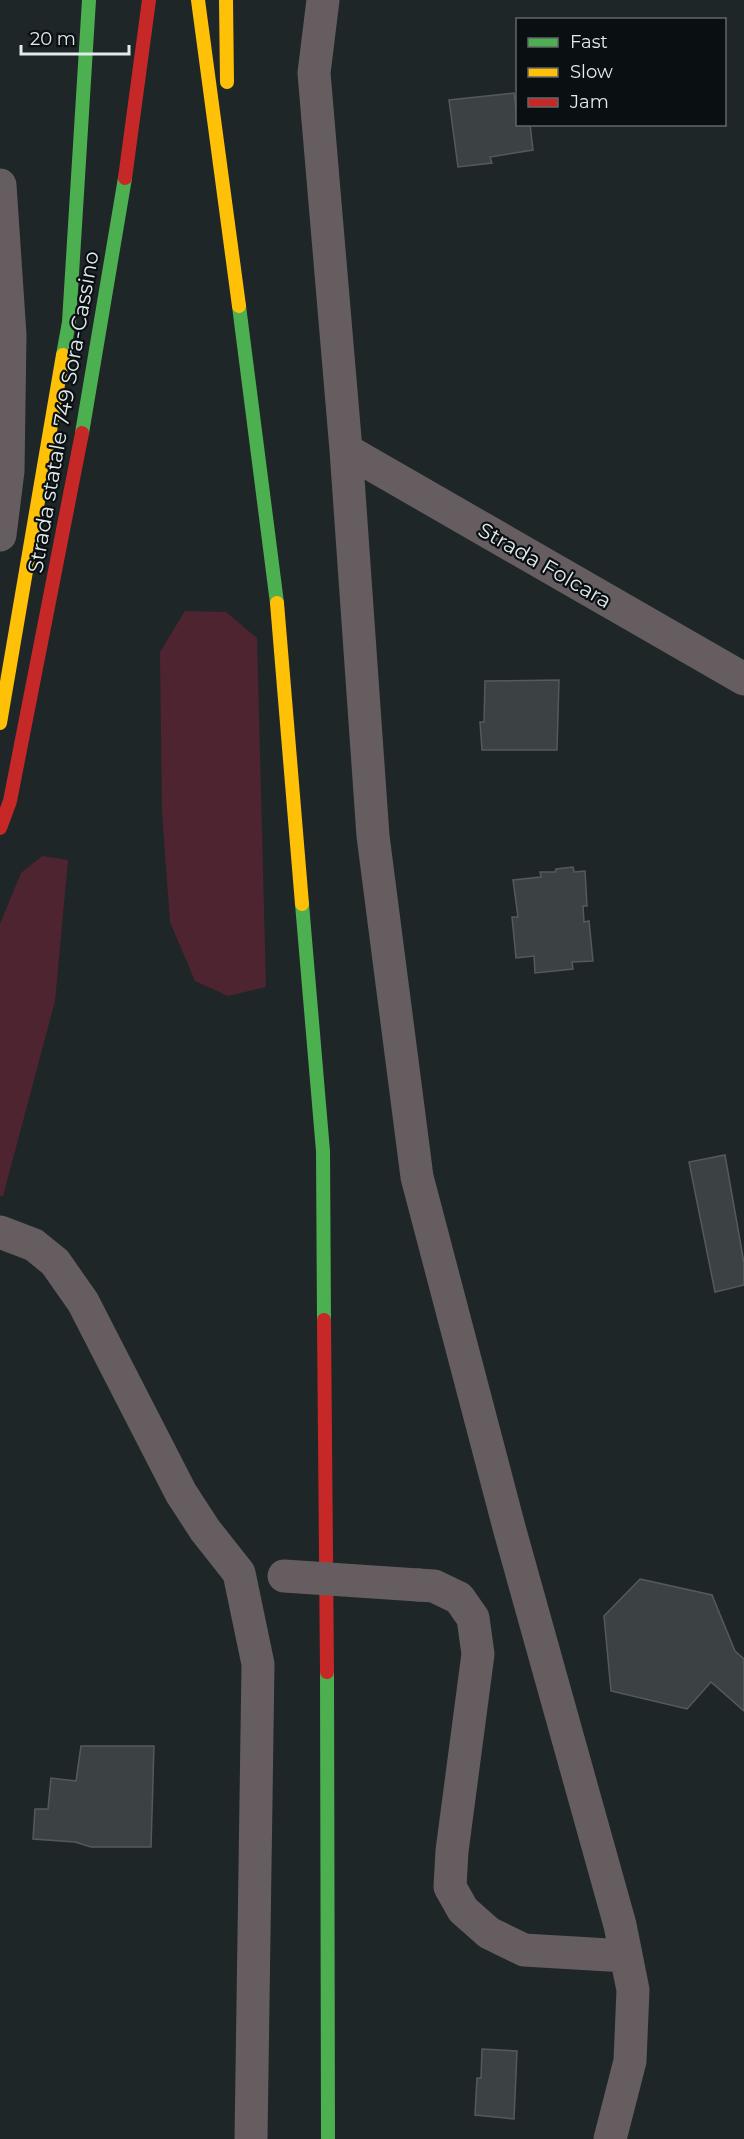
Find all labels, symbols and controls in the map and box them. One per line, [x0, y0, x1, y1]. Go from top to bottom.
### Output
scale bar [21, 18, 129, 56]
legend [516, 18, 726, 126]
text: 20 m [30, 28, 76, 50]
text: Fast [570, 31, 608, 53]
text: Slow [570, 61, 613, 83]
text: Jam [569, 91, 609, 113]
street label: Strada statale 749 Sora-Cassino [22, 249, 104, 575]
street label: Strada Folcara [474, 517, 616, 613]

